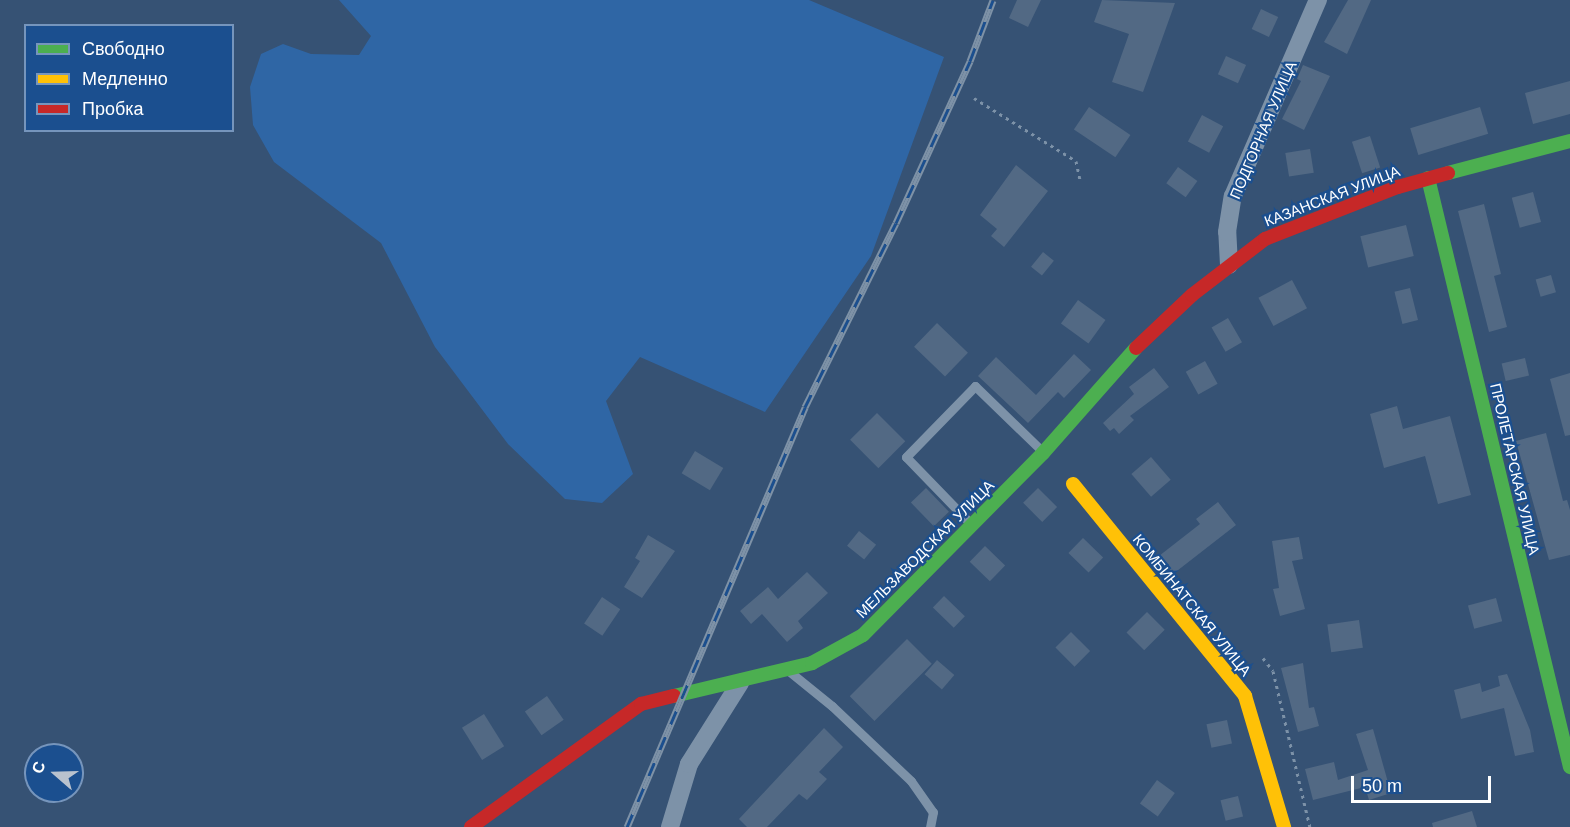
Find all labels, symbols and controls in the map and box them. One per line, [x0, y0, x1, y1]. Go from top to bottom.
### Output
legend [24, 24, 234, 132]
text: Свободно [82, 39, 165, 59]
street label: ПОДГОРНАЯ УЛИЦА [1226, 58, 1300, 202]
text: Медленно [82, 69, 168, 89]
text: Пробка [82, 99, 144, 119]
street label: КАЗАНСКАЯ УЛИЦА [1262, 162, 1402, 230]
street label: ПРОЛЕТАРСКАЯ УЛИЦА [1486, 381, 1544, 557]
street label: МЕЛЬЗАВОДСКАЯ УЛИЦА [852, 476, 998, 622]
street label: КОМБИНАТСКАЯ УЛИЦА [1129, 530, 1255, 680]
north arrow [24, 743, 84, 803]
text: С [29, 759, 48, 776]
scale bar [1354, 764, 1494, 802]
text: 50 m [1362, 776, 1402, 796]

